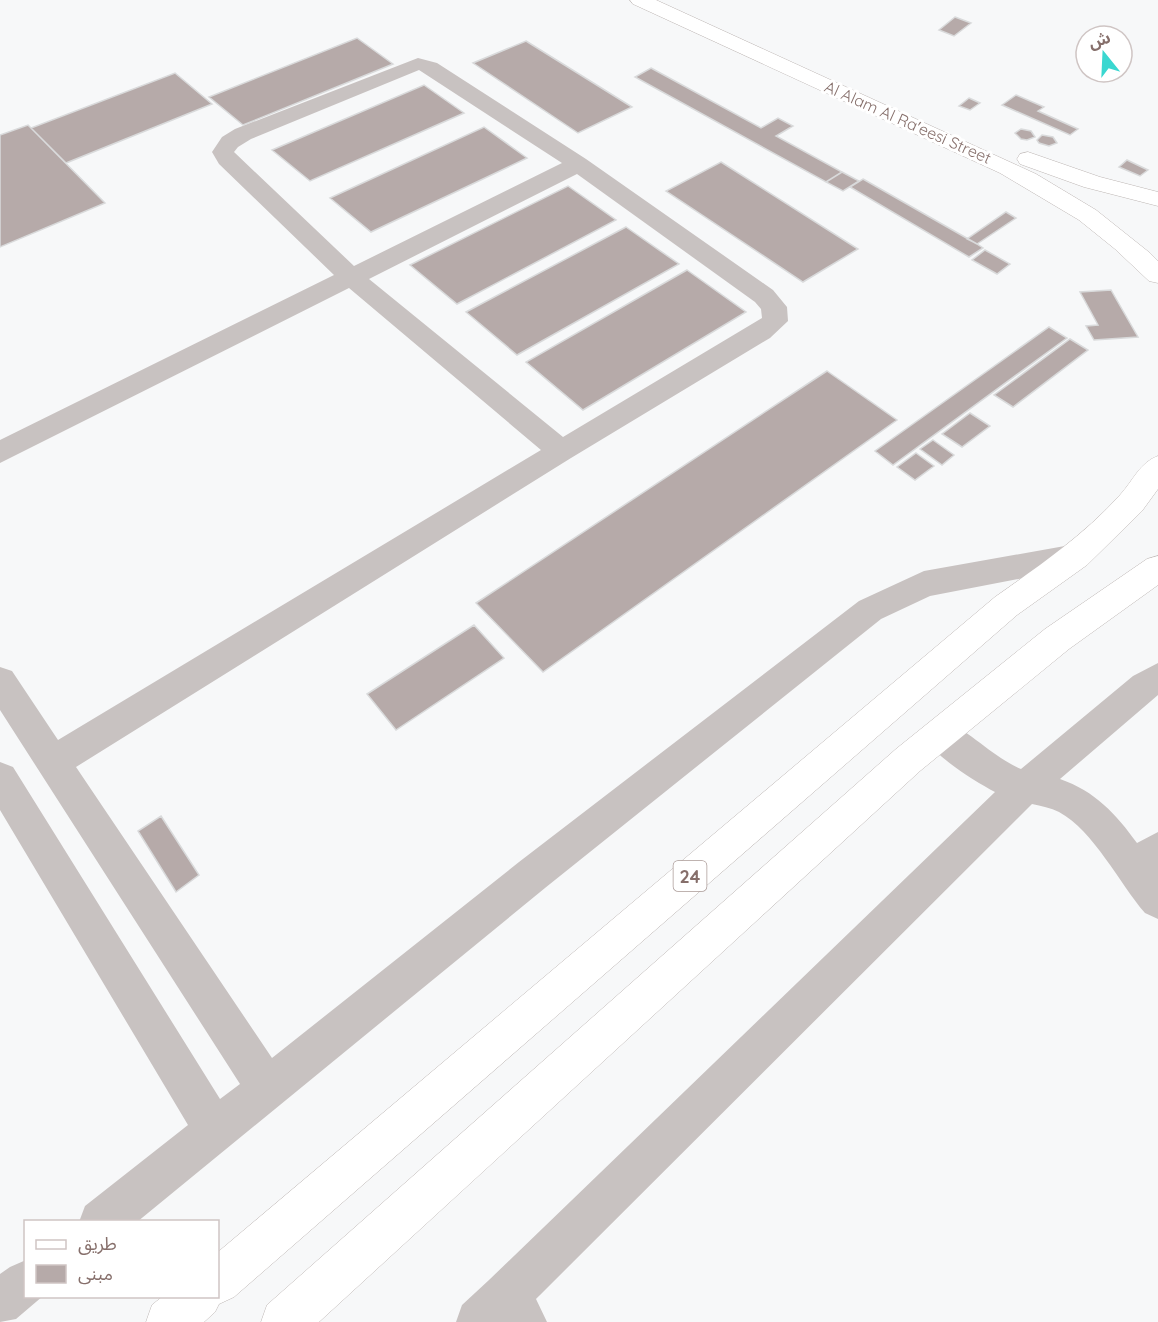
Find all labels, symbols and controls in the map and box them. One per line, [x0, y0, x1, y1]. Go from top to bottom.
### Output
north arrow [1074, 24, 1134, 84]
text: ش [1086, 27, 1113, 53]
street label: Al Alam Al Ra'eesi Street [822, 76, 994, 168]
road number: 24 [674, 861, 706, 891]
legend [24, 1220, 219, 1298]
text: طريق [78, 1232, 117, 1255]
text: مبنى [78, 1262, 113, 1285]

